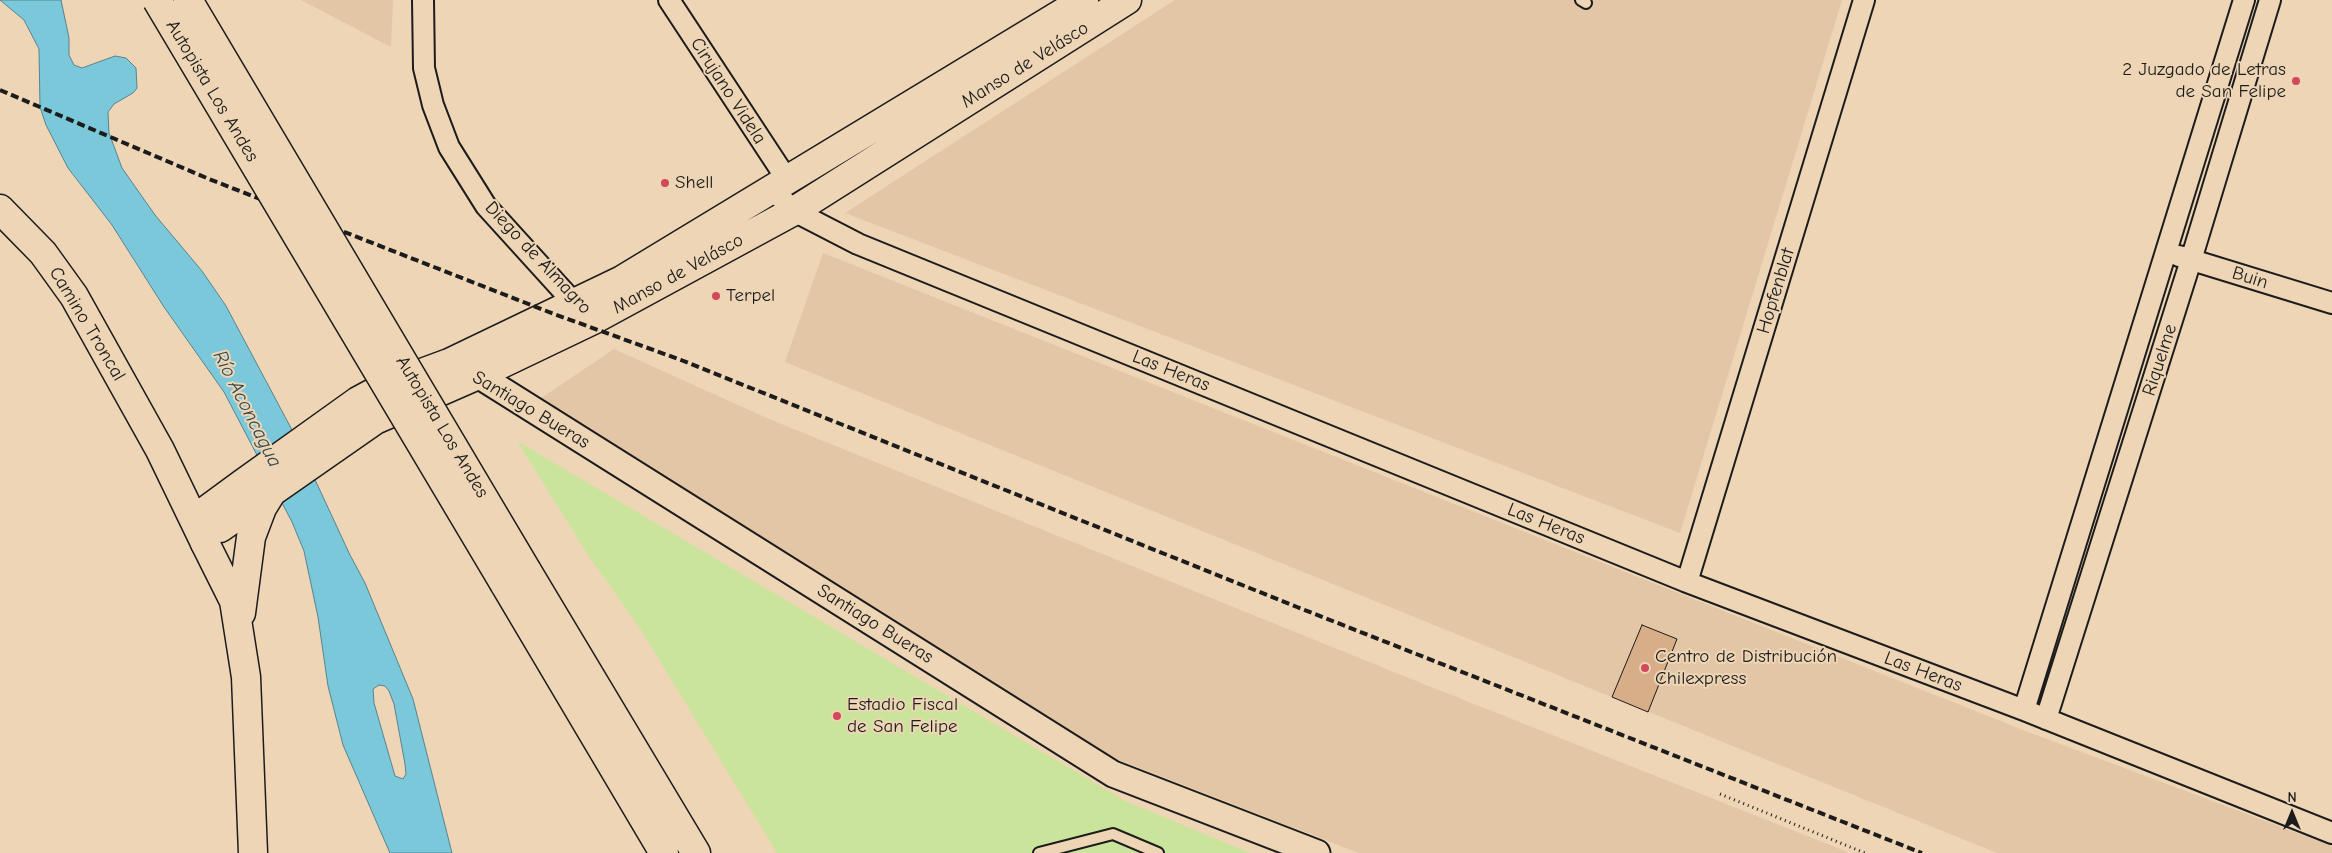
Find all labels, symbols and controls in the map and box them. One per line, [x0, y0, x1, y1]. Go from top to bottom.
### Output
street label: Autopista Los Andes [161, 16, 263, 166]
street label: Manso de Velásco [957, 17, 1093, 113]
street label: Cirujano Videla [685, 33, 771, 149]
place label: 2 Juzgado de Letras de San Felipe [2122, 59, 2286, 103]
marker: 2 Juzgado de Letras de San Felipe [2290, 75, 2302, 87]
place label: Shell [675, 172, 714, 194]
marker: Shell [659, 177, 671, 189]
street label: Diego de Almagro [480, 197, 596, 319]
street label: Manso de Velásco [609, 229, 747, 319]
street label: Hopfenblat [1752, 245, 1800, 337]
street label: Buin [2229, 262, 2271, 294]
street label: Camino Troncal [44, 263, 130, 385]
place label: Terpel [726, 285, 775, 307]
marker: Terpel [710, 290, 722, 302]
street label: Riquelme [2138, 321, 2182, 399]
street label: Las Heras [1129, 345, 1213, 397]
water label: Río Aconcagua [207, 347, 287, 471]
street label: Autopista Los Andes [391, 352, 493, 502]
street label: Santiago Bueras [468, 366, 594, 454]
street label: Las Heras [1504, 498, 1588, 550]
street label: Santiago Bueras [813, 579, 937, 669]
place label: Centro de Distribución Chilexpress [1655, 646, 1837, 690]
street label: Las Heras [1881, 647, 1965, 697]
marker: Centro de Distribución Chilexpress [1639, 662, 1651, 674]
place label: Estadio Fiscal de San Felipe [847, 694, 958, 738]
marker: Estadio Fiscal de San Felipe [831, 710, 843, 722]
north arrow [2267, 788, 2317, 838]
text: N [2287, 789, 2297, 806]

